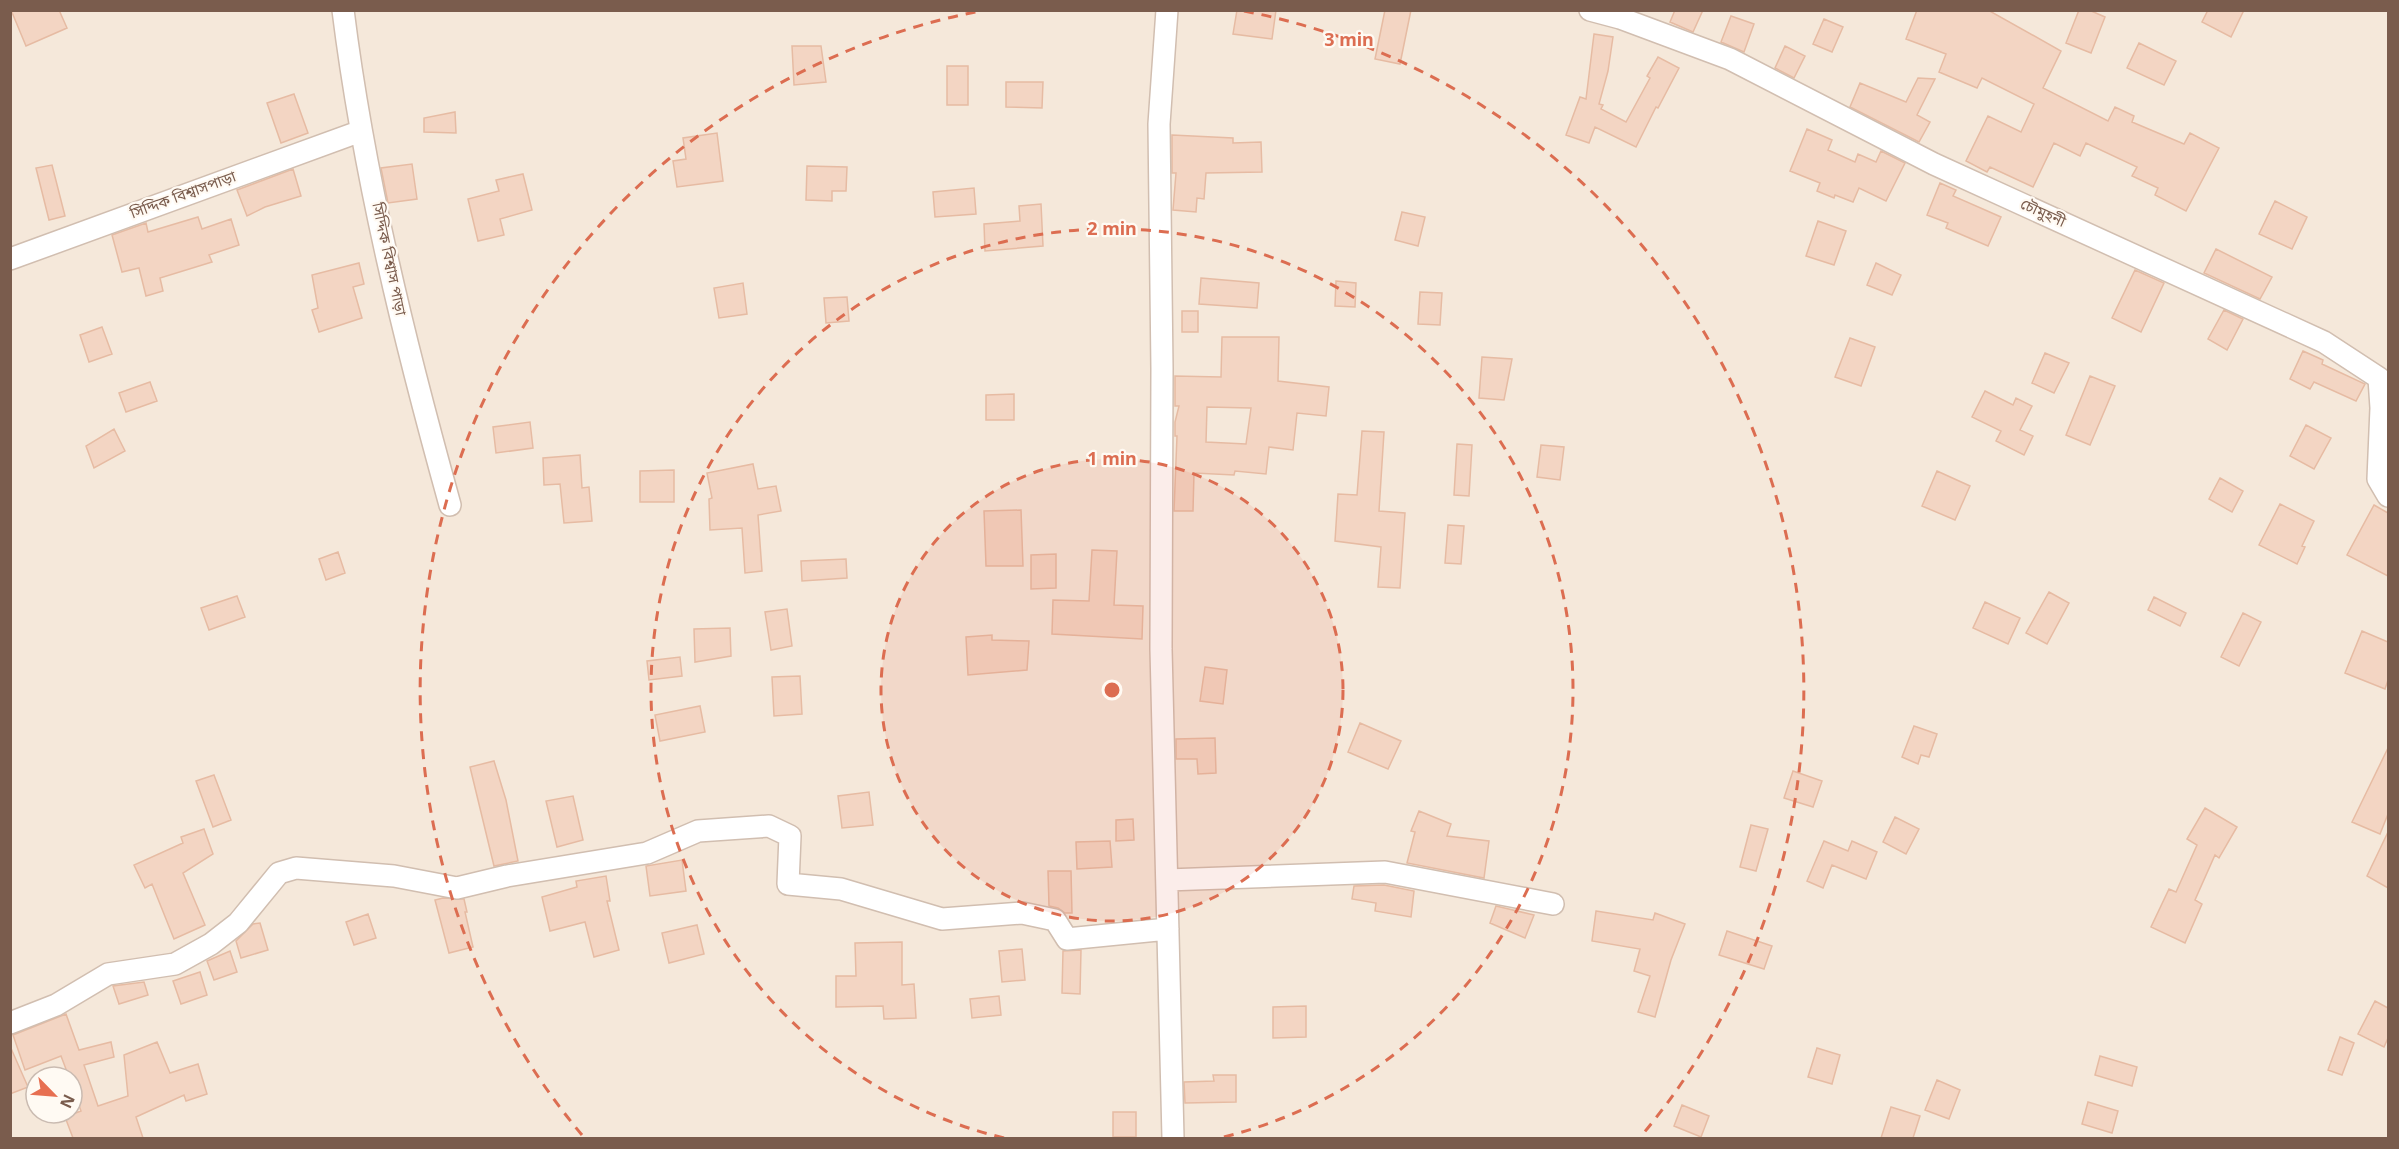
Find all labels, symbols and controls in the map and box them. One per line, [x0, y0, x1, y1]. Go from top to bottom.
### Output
text: 3 min [1324, 27, 1374, 51]
street label: সিদ্দিক বিশ্বাসপাড়া [126, 165, 239, 223]
street label: চৌমুহনী [2018, 193, 2070, 231]
street label: সিদ্দিক বিশ্বাস পাড়া [368, 199, 412, 318]
text: 2 min [1087, 216, 1137, 240]
text: 1 min [1087, 446, 1137, 470]
centre of rings [1102, 680, 1122, 700]
north arrow [24, 1065, 84, 1125]
text: N [55, 1091, 80, 1112]

